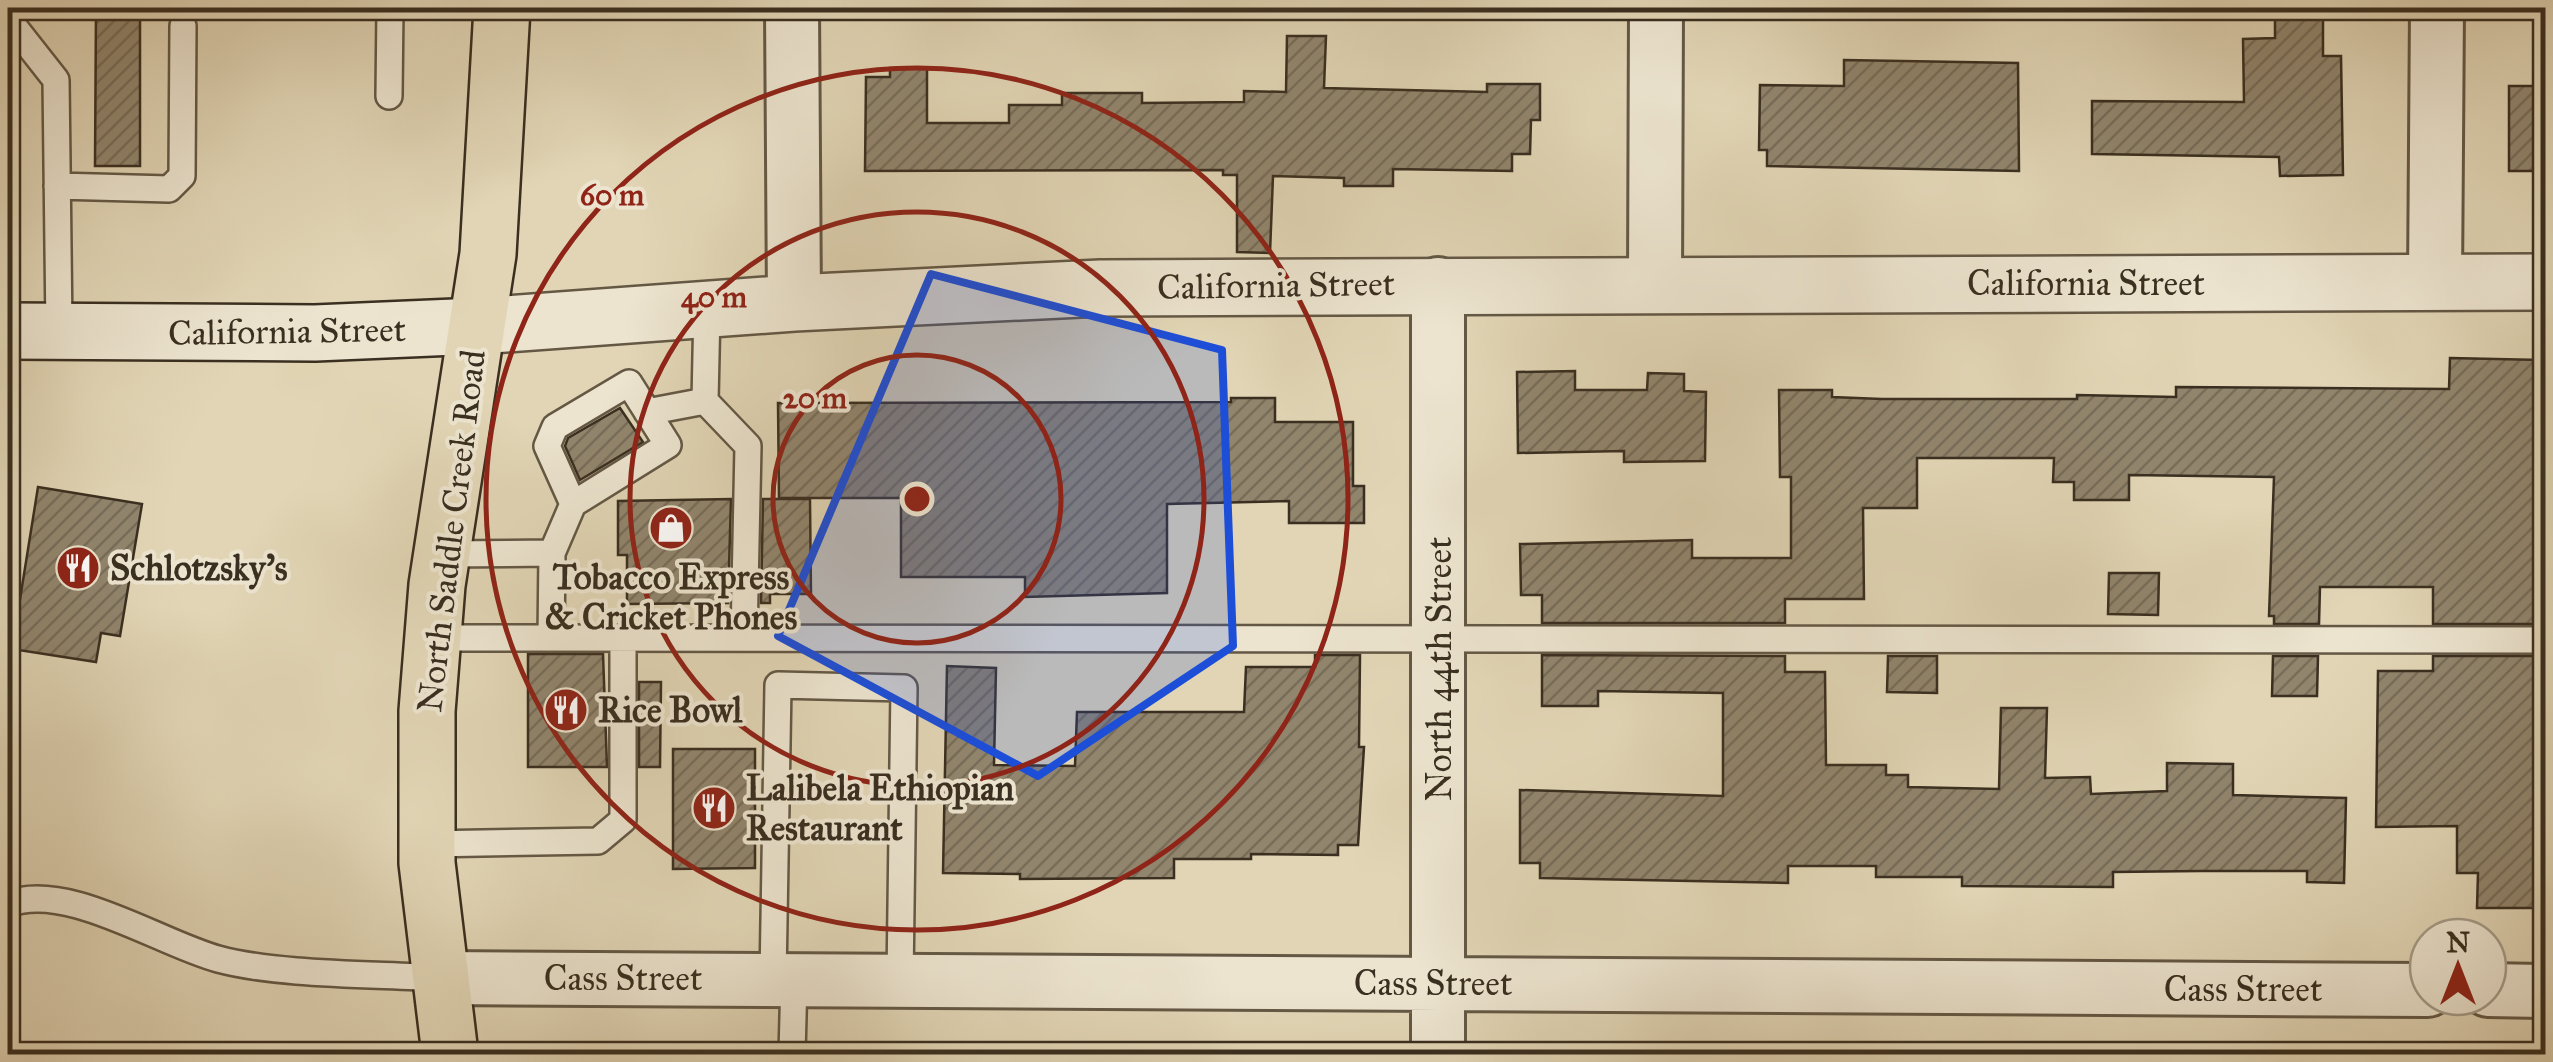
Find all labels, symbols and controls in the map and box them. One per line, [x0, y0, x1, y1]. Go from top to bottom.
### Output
text: 60 m [580, 177, 645, 213]
street label: California Street [1157, 262, 1395, 309]
street label: California Street [1967, 262, 2205, 305]
text: 40 m [681, 279, 748, 315]
street label: California Street [168, 308, 406, 355]
street label: North Saddle Creek Road [408, 347, 495, 715]
text: 20 m [783, 380, 848, 416]
centre of rings [899, 481, 935, 517]
shop icon: Tobacco Express & Cricket Phones [648, 505, 694, 551]
street label: North 44th Street [1418, 537, 1461, 801]
restaurant icon: Schlotzsky's [55, 545, 101, 591]
place label: Schlotzsky's [110, 547, 288, 590]
place label: Tobacco Express & Cricket Phones [545, 556, 797, 639]
restaurant icon: Rice Bowl [543, 687, 589, 733]
place label: Rice Bowl [598, 689, 743, 732]
place label: Lalibela Ethiopian Restaurant [746, 767, 1014, 850]
restaurant icon: Lalibela Ethiopian Restaurant [691, 785, 737, 831]
north arrow [2408, 917, 2508, 1017]
text: N [2446, 925, 2470, 960]
street label: Cass Street [544, 957, 702, 1000]
street label: Cass Street [1354, 962, 1512, 1005]
street label: Cass Street [2164, 968, 2322, 1011]

